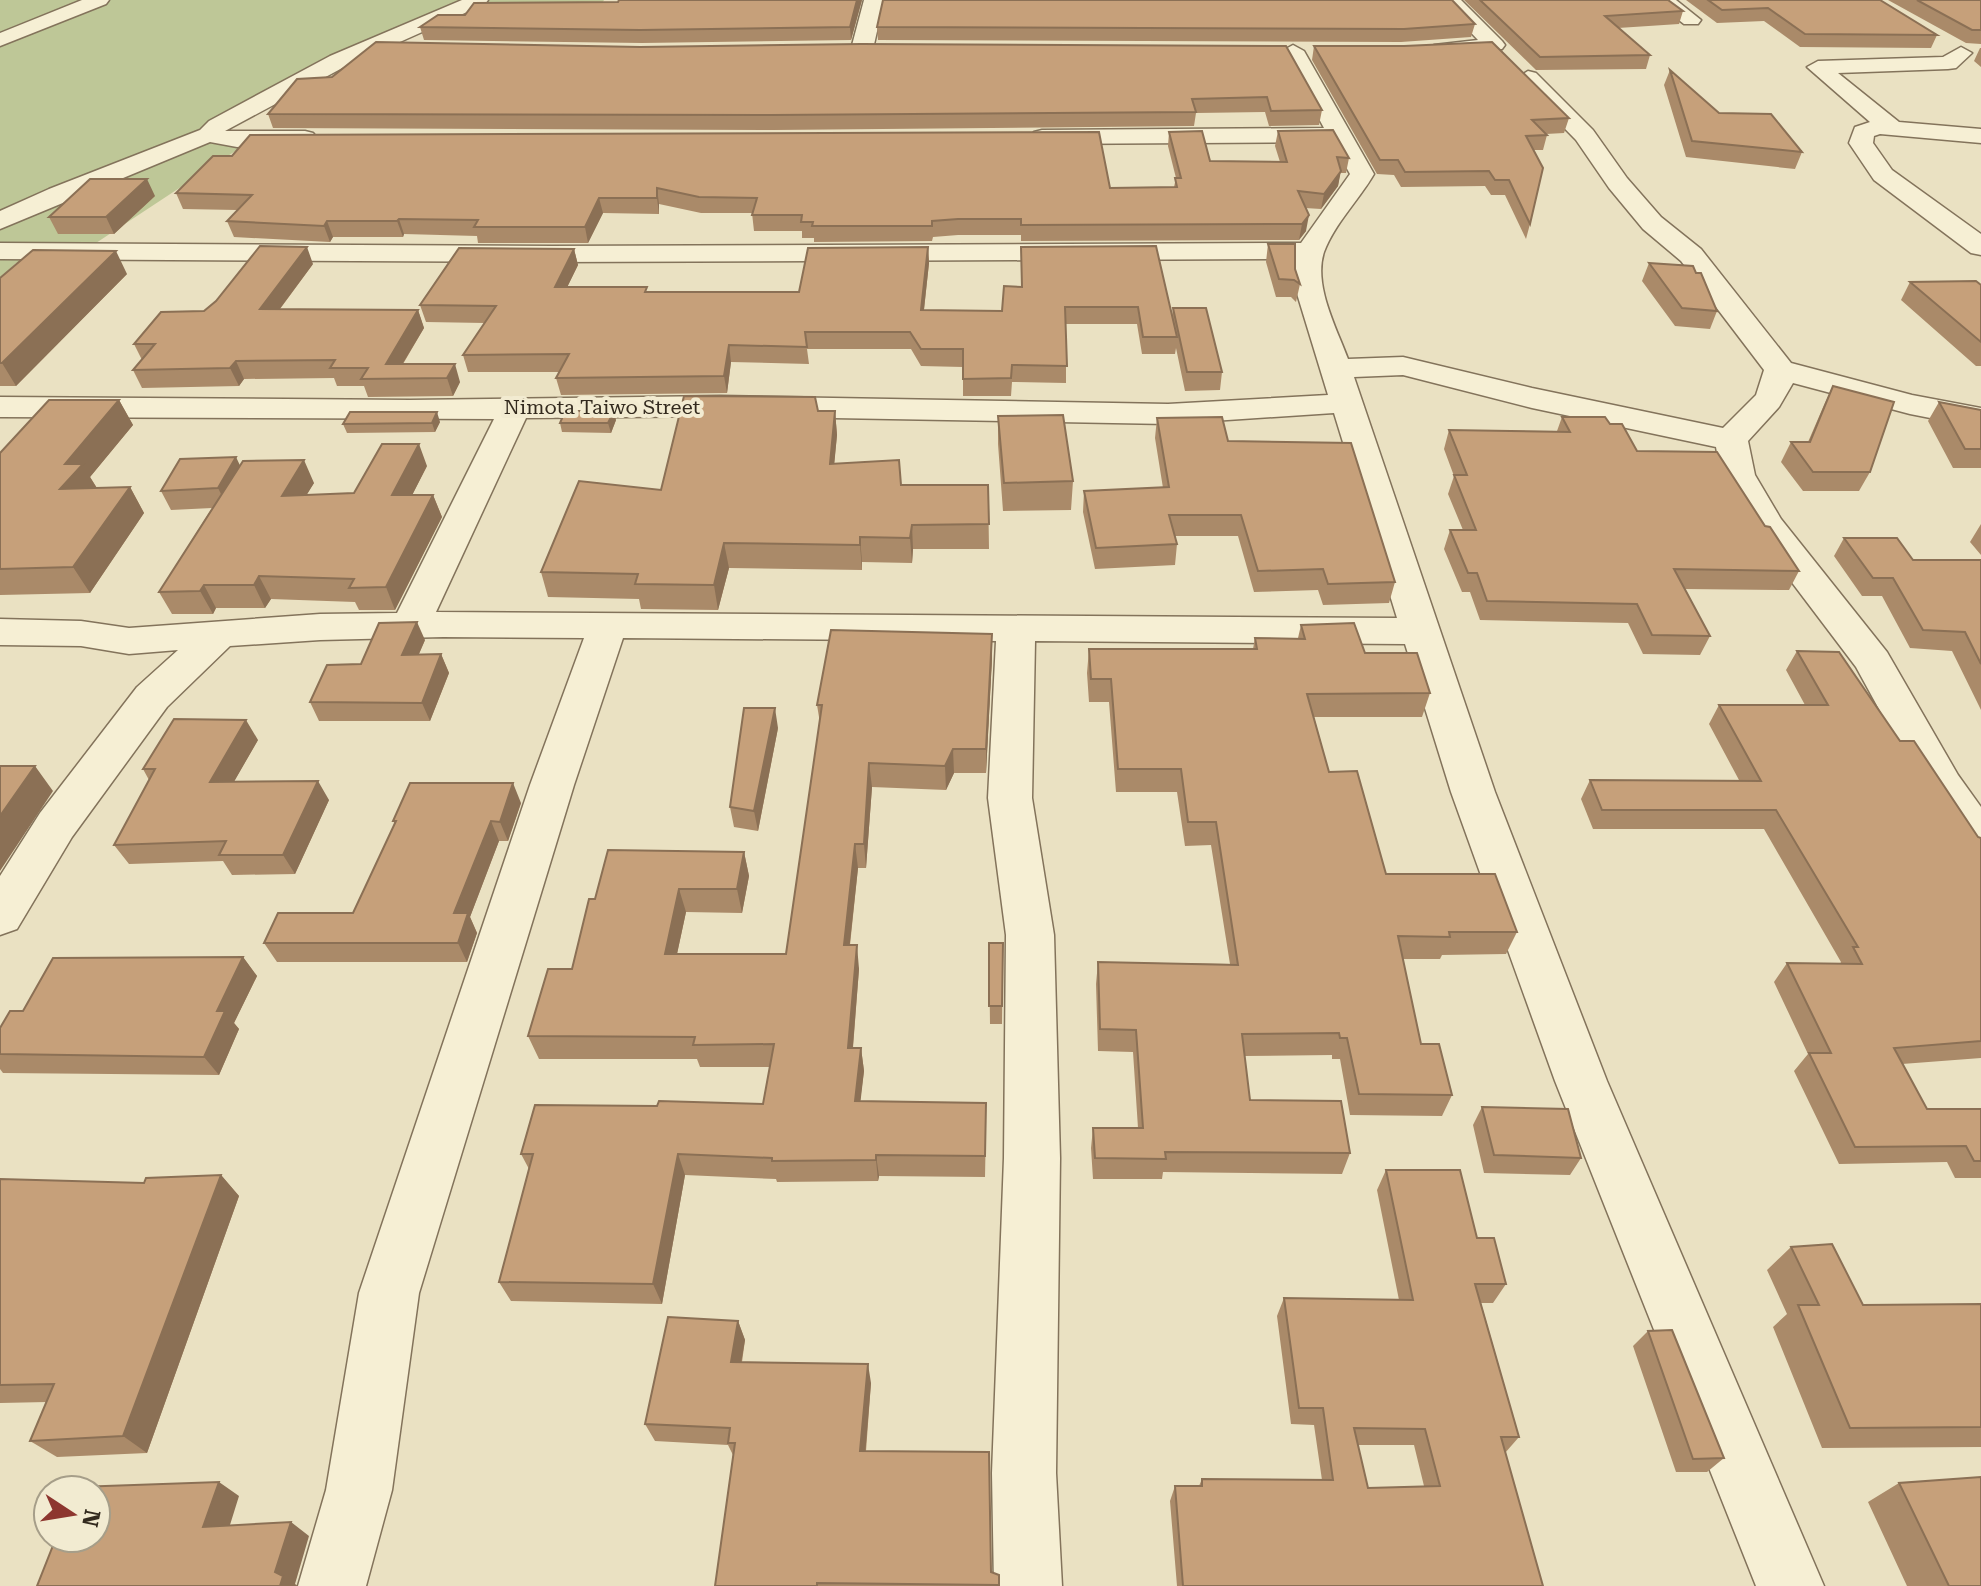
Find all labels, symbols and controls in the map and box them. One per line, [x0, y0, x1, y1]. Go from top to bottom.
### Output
street label: Nimota Taiwo Street [504, 395, 701, 419]
north arrow [32, 1474, 112, 1554]
text: N [77, 1507, 105, 1529]

